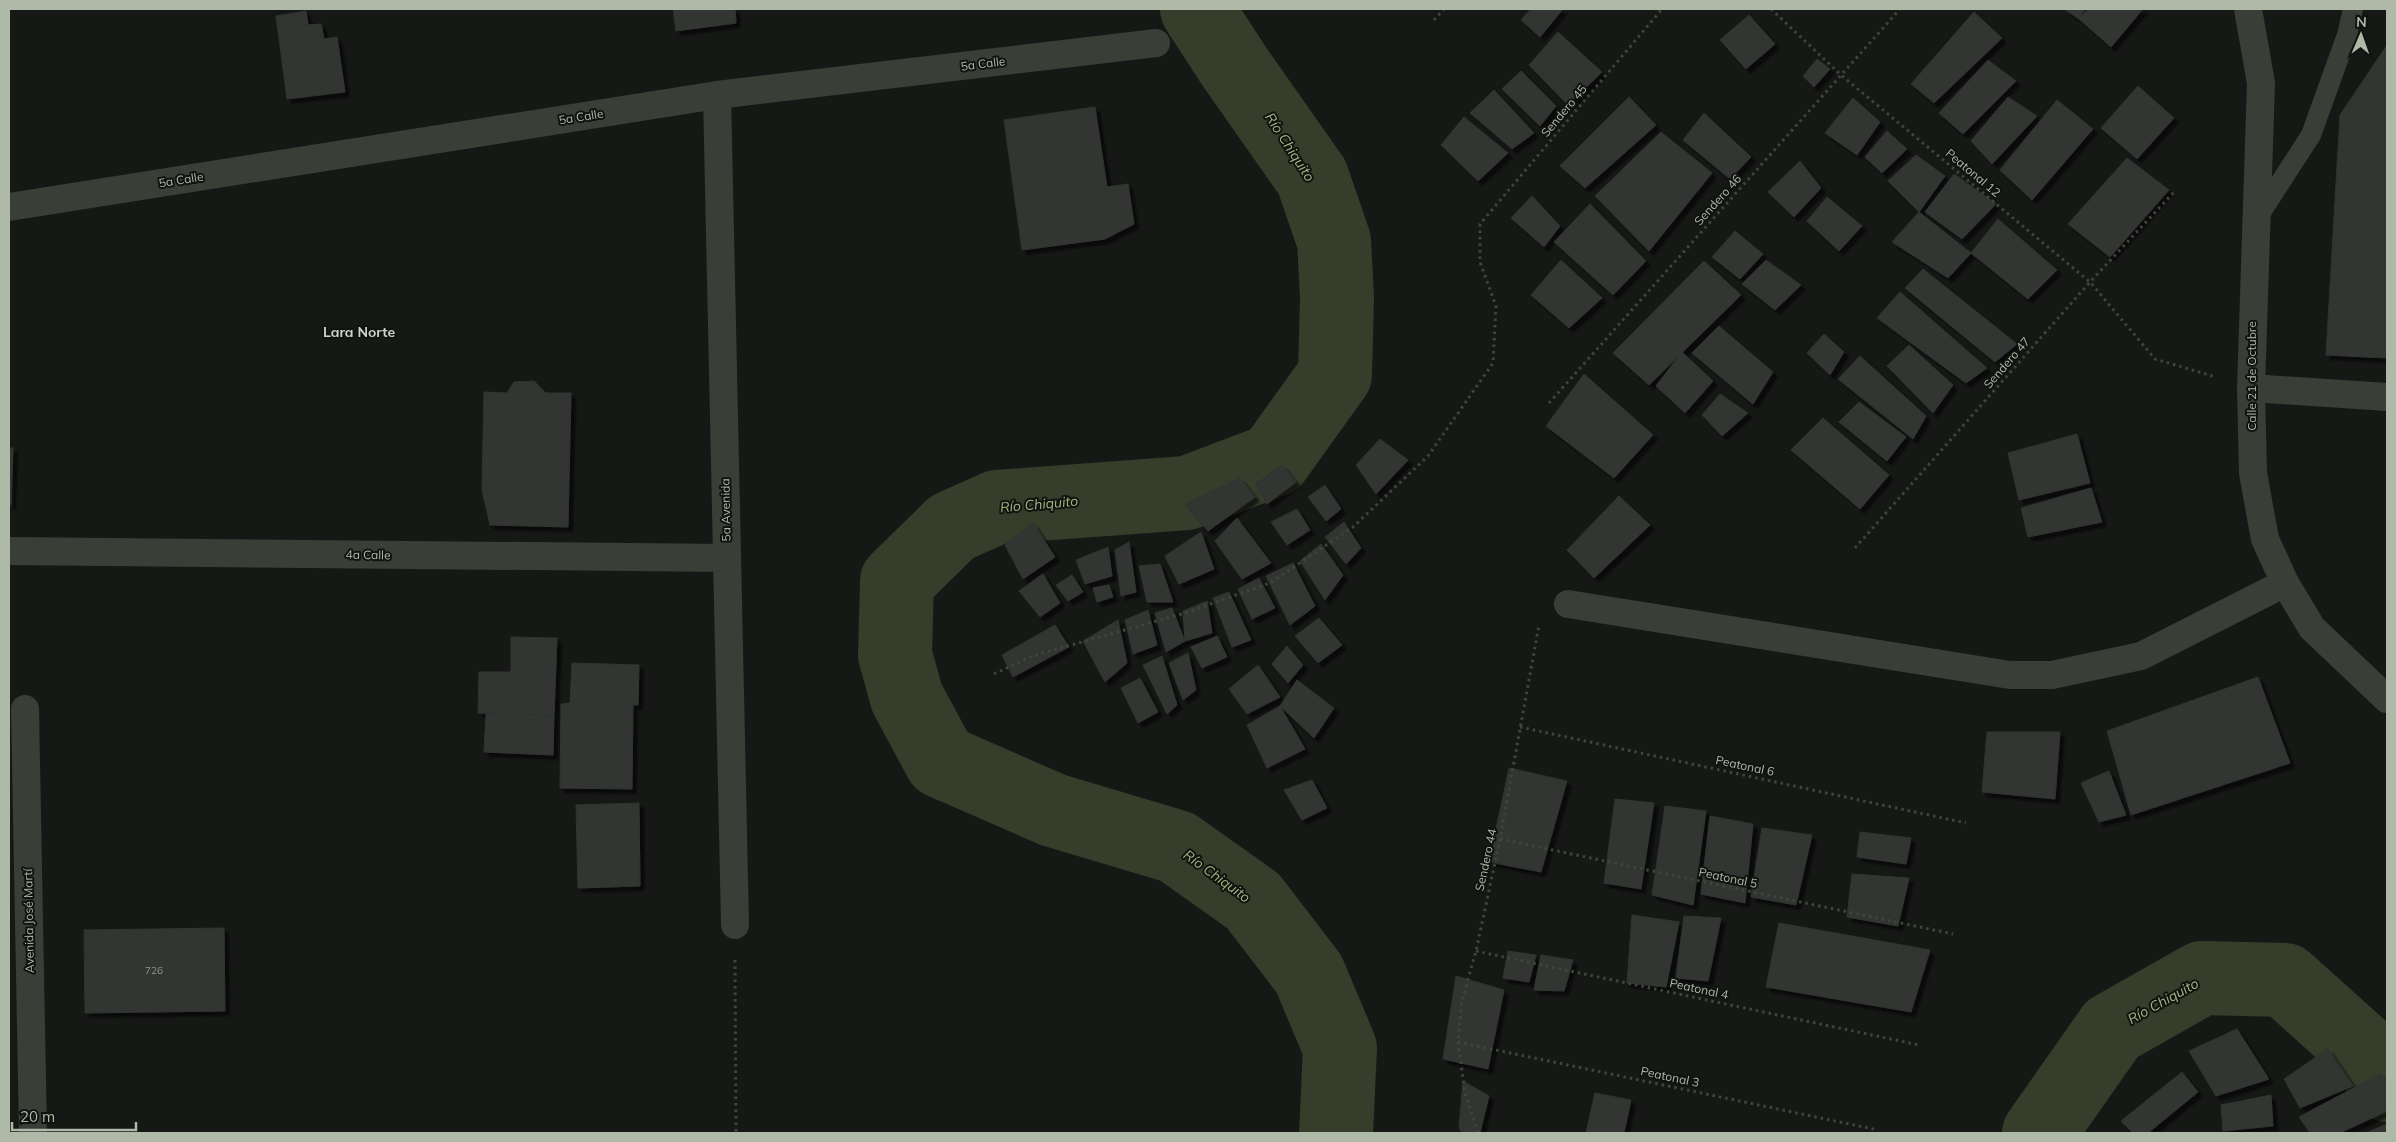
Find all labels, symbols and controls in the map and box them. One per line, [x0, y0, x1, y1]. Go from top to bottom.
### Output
north arrow [2336, 10, 2386, 60]
text: N [2356, 13, 2367, 31]
street label: 5a Calle [960, 53, 1006, 74]
street label: Sendero 45 [1537, 82, 1590, 140]
street label: 5a Calle [558, 106, 604, 127]
water label: Río Chiquito [1261, 109, 1319, 185]
street label: Peatonal 12 [1943, 145, 2004, 200]
street label: 5a Calle [158, 169, 204, 190]
street label: Sendero 46 [1691, 171, 1744, 228]
street label: Calle 21 de Octubre [2244, 321, 2259, 431]
district label: Lara Norte [323, 323, 395, 341]
street label: Sendero 47 [1980, 334, 2033, 392]
street label: 5a Avenida [717, 478, 734, 542]
water label: Río Chiquito [999, 492, 1079, 516]
street label: 4a Calle [345, 547, 391, 562]
street label: Peatonal 6 [1714, 752, 1776, 779]
street label: Sendero 44 [1472, 827, 1499, 892]
water label: Río Chiquito [1180, 846, 1254, 906]
street label: Peatonal 5 [1697, 864, 1759, 891]
street label: Avenida José Martí [20, 868, 37, 973]
house number: 726 [145, 964, 163, 977]
water label: Río Chiquito [2124, 974, 2202, 1028]
street label: Peatonal 4 [1668, 975, 1730, 1002]
street label: Peatonal 3 [1639, 1063, 1701, 1090]
scale bar [12, 1100, 136, 1132]
text: 20 m [20, 1107, 55, 1126]

